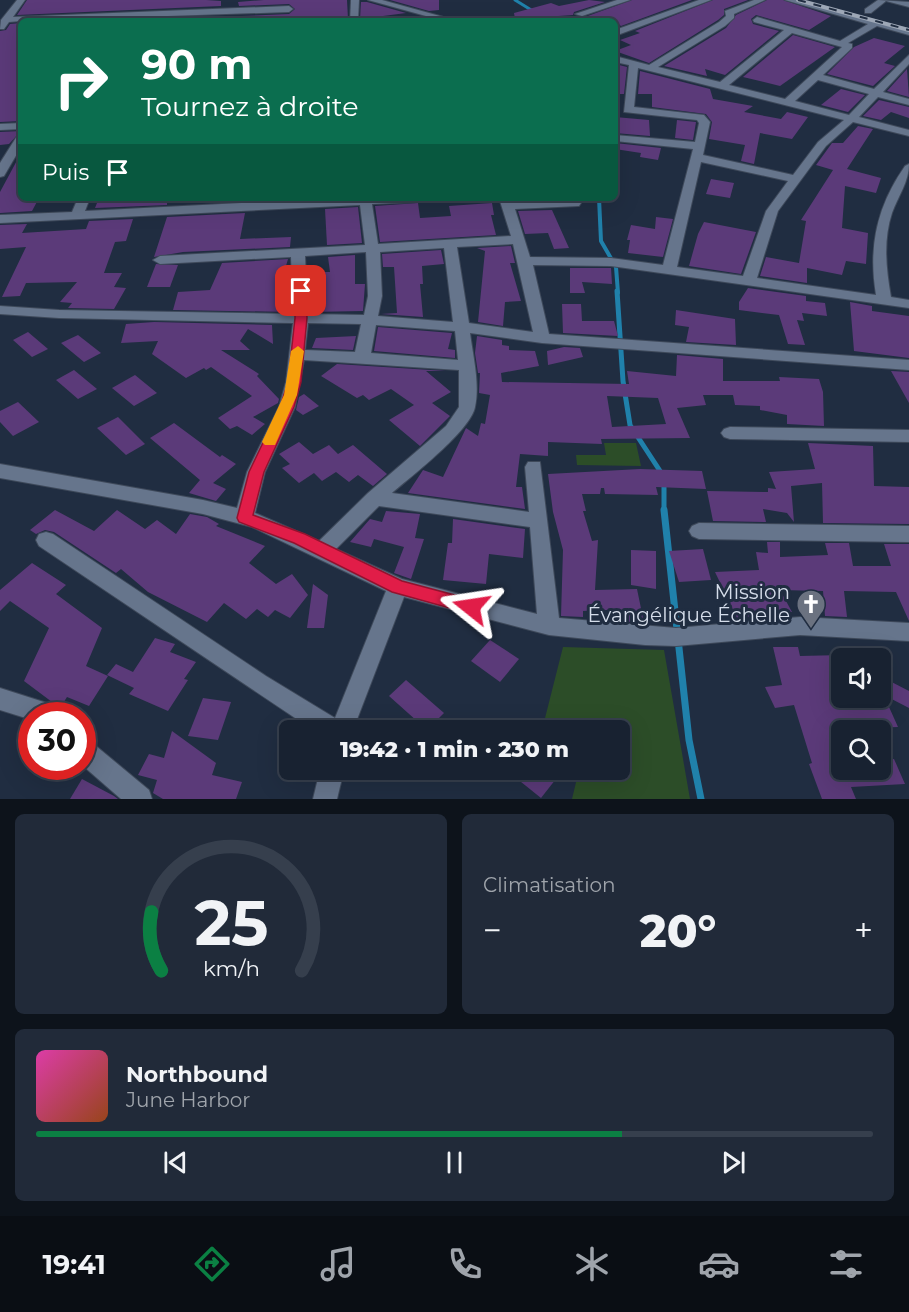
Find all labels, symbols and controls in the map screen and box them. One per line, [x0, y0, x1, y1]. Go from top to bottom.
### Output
text: 90 m [141, 38, 252, 90]
icon: right [42, 42, 120, 120]
text: Tournez à droite [141, 90, 359, 123]
icon: arrive [101, 156, 134, 189]
text: Puis [42, 159, 89, 186]
pin [275, 265, 326, 316]
icon: arrive [284, 274, 317, 307]
position arrow [439, 575, 503, 639]
place label: Mission Évangélique Échelle [587, 580, 790, 627]
church icon: Mission Évangélique Échelle [795, 588, 827, 630]
map controls [831, 648, 891, 780]
button: sound [831, 648, 891, 708]
speed limit sign: 30 [18, 702, 96, 780]
button: search [831, 720, 891, 780]
text: 19:42 · 1 min · 230 m [340, 736, 569, 763]
text: Climatisation [483, 873, 616, 897]
text: 25 [194, 885, 268, 961]
text: 20° [640, 903, 716, 958]
text: − [483, 910, 502, 950]
text: + [854, 910, 873, 950]
text: km/h [202, 955, 260, 981]
text: Northbound [126, 1061, 268, 1088]
text: June Harbor [126, 1088, 250, 1112]
icon: previous [159, 1146, 192, 1179]
icon: pause [438, 1146, 471, 1179]
icon: next [717, 1146, 750, 1179]
icon: directions [191, 1243, 233, 1285]
icon: music [317, 1243, 359, 1285]
icon: phone [444, 1243, 486, 1285]
icon: climate [571, 1243, 613, 1285]
icon: car [698, 1243, 740, 1285]
icon: filters [825, 1243, 867, 1285]
text: 19:41 [42, 1248, 106, 1281]

